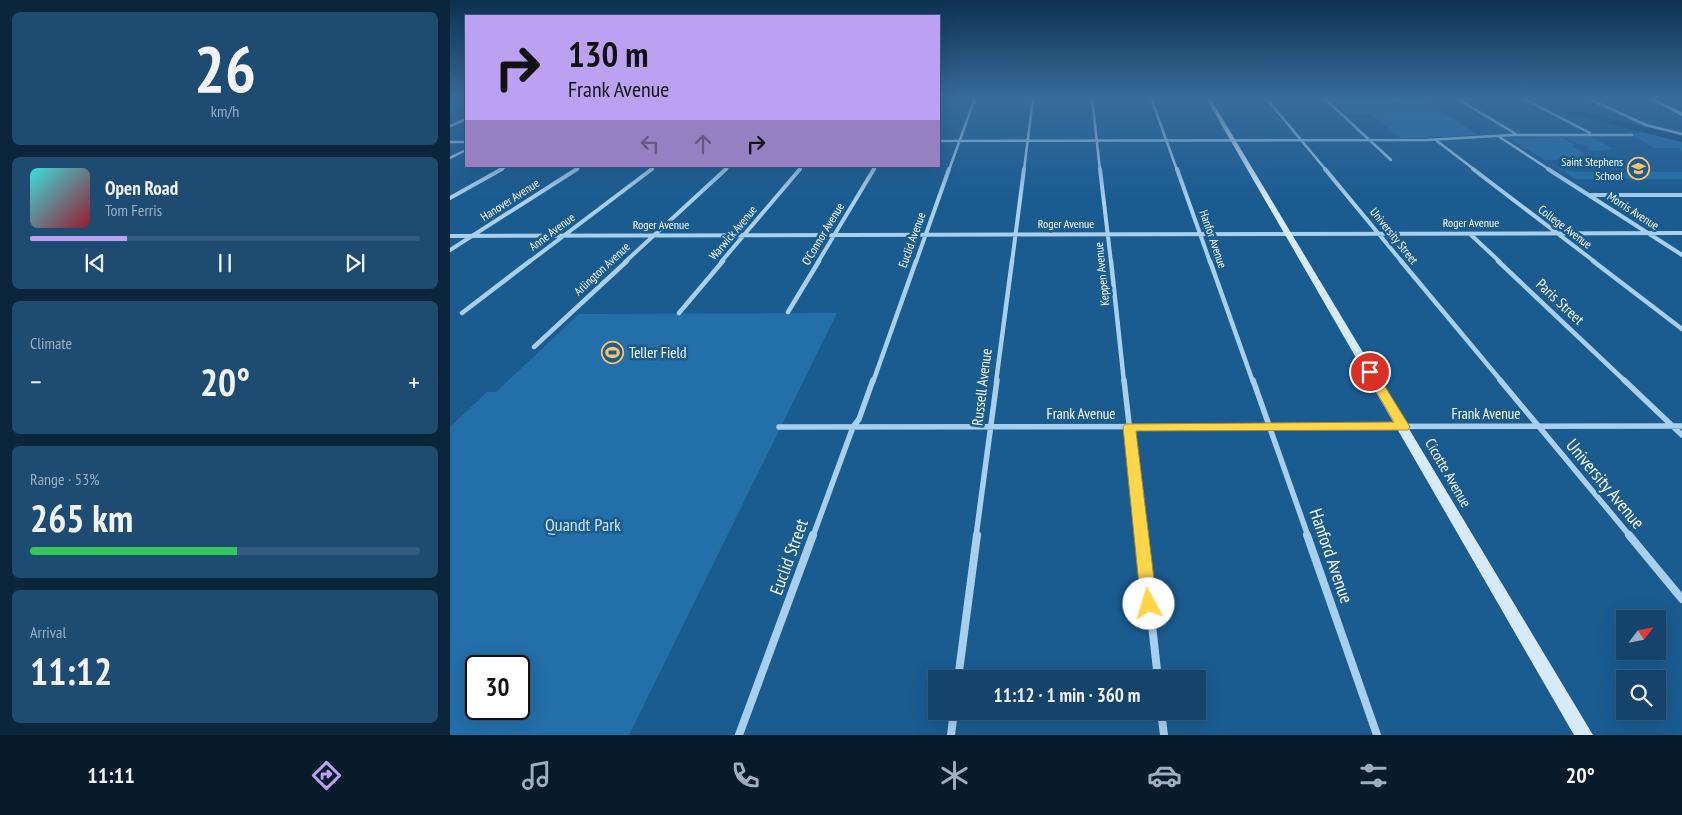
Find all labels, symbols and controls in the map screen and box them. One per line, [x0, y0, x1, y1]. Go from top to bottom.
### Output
text: 26 [194, 26, 256, 110]
text: 130 m [568, 31, 649, 77]
icon: right [485, 35, 550, 100]
text: Frank Avenue [568, 75, 669, 103]
text: km/h [211, 101, 239, 121]
icon: left [636, 130, 664, 158]
icon: ahead [689, 130, 717, 158]
icon: right [742, 130, 770, 158]
place label: Saint Stephens School [1561, 154, 1623, 183]
school or university icon: Saint Stephens School [1627, 157, 1651, 181]
street label: Hanover Avenue [478, 175, 542, 224]
text: Open Road [105, 176, 178, 200]
street label: Morris Avenue [1605, 188, 1662, 233]
text: Tom Ferris [105, 200, 162, 220]
street label: O'Connor Avenue [798, 200, 847, 268]
street label: College Avenue [1535, 201, 1595, 252]
street label: Warwick Avenue [705, 202, 760, 263]
street label: University Street [1367, 204, 1422, 268]
street label: Hanfor Avenue [1197, 208, 1230, 270]
street label: Anne Avenue [526, 209, 578, 254]
street label: Euclid Avenue [895, 210, 928, 270]
street label: Roger Avenue [1443, 215, 1499, 230]
street label: Roger Avenue [1038, 216, 1094, 231]
street label: Roger Avenue [633, 217, 689, 232]
street label: Arlington Avenue [571, 239, 633, 298]
street label: Keppen Avenue [1091, 242, 1112, 306]
icon: previous [81, 249, 109, 277]
icon: pause [211, 249, 239, 277]
icon: next [341, 249, 369, 277]
street label: Paris Street [1532, 275, 1588, 329]
text: Climate [30, 333, 72, 353]
sports icon: Teller Field [601, 341, 625, 365]
place label: Teller Field [629, 343, 686, 362]
street label: Russell Avenue [967, 347, 996, 427]
pin [1349, 351, 1391, 393]
text: 20° [200, 357, 250, 406]
icon: arrive [1356, 358, 1384, 386]
text: − [30, 363, 42, 400]
text: + [408, 363, 420, 400]
street label: Frank Avenue [1046, 404, 1116, 423]
street label: Frank Avenue [1451, 404, 1521, 423]
street label: University Avenue [1561, 434, 1650, 533]
street label: Cicotte Avenue [1421, 435, 1476, 511]
text: Range · 53% [30, 469, 99, 489]
text: 265 km [30, 493, 133, 542]
street label: Hanford Avenue [1305, 505, 1358, 606]
park label: Quandt Park [545, 513, 621, 536]
street label: Euclid Street [764, 516, 813, 598]
position arrow [1122, 577, 1174, 629]
north arrow [1616, 610, 1666, 660]
map controls [1616, 610, 1666, 720]
text: Arrival [30, 622, 66, 642]
text: 11:12 [30, 646, 112, 695]
speed limit sign: 30 [465, 655, 530, 720]
button: search [1616, 670, 1666, 720]
text: 11:12 · 1 min · 360 m [994, 683, 1140, 707]
icon: directions [309, 758, 344, 793]
icon: music [519, 758, 554, 793]
icon: phone [728, 758, 763, 793]
icon: climate [937, 758, 972, 793]
icon: car [1147, 758, 1182, 793]
icon: filters [1356, 758, 1391, 793]
text: 11:11 [87, 761, 135, 789]
text: 20° [1566, 761, 1595, 789]

